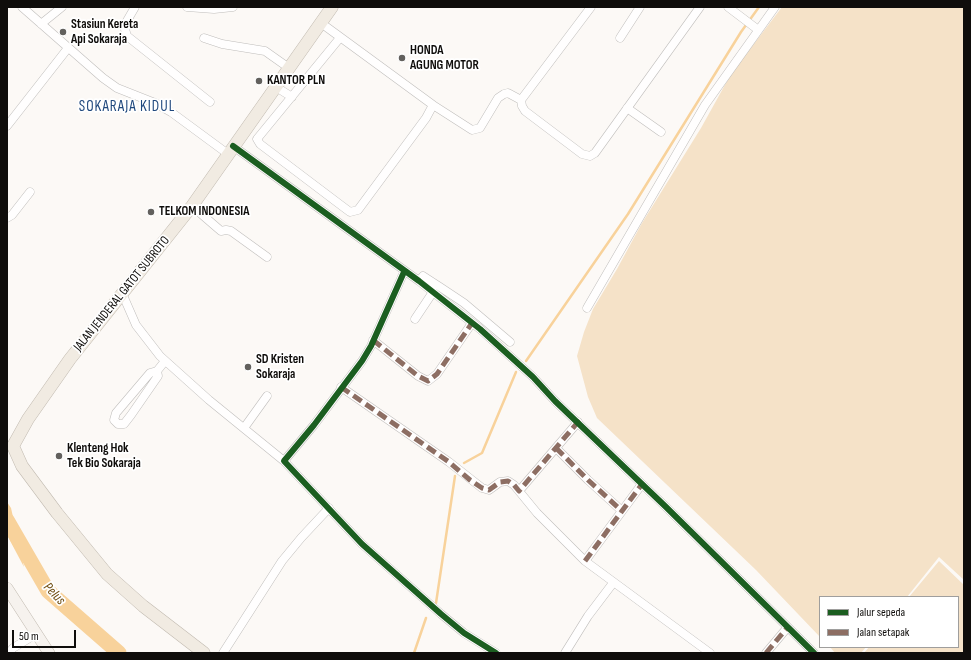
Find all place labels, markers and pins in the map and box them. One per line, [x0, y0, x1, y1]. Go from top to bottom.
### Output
place label: Stasiun Kereta Api Sokaraja [71, 17, 138, 48]
marker: Stasiun Kereta Api Sokaraja [58, 27, 68, 37]
place label: HONDA AGUNG MOTOR [410, 43, 479, 74]
marker: HONDA AGUNG MOTOR [397, 53, 407, 63]
place label: KANTOR PLN [267, 73, 325, 89]
marker: KANTOR PLN [254, 76, 264, 86]
place label: TELKOM INDONESIA [159, 204, 249, 220]
marker: TELKOM INDONESIA [146, 207, 156, 217]
place label: SD Kristen Sokaraja [256, 352, 304, 383]
marker: SD Kristen Sokaraja [243, 362, 253, 372]
place label: Klenteng Hok Tek Bio Sokaraja [67, 441, 141, 472]
marker: Klenteng Hok Tek Bio Sokaraja [54, 451, 64, 461]

